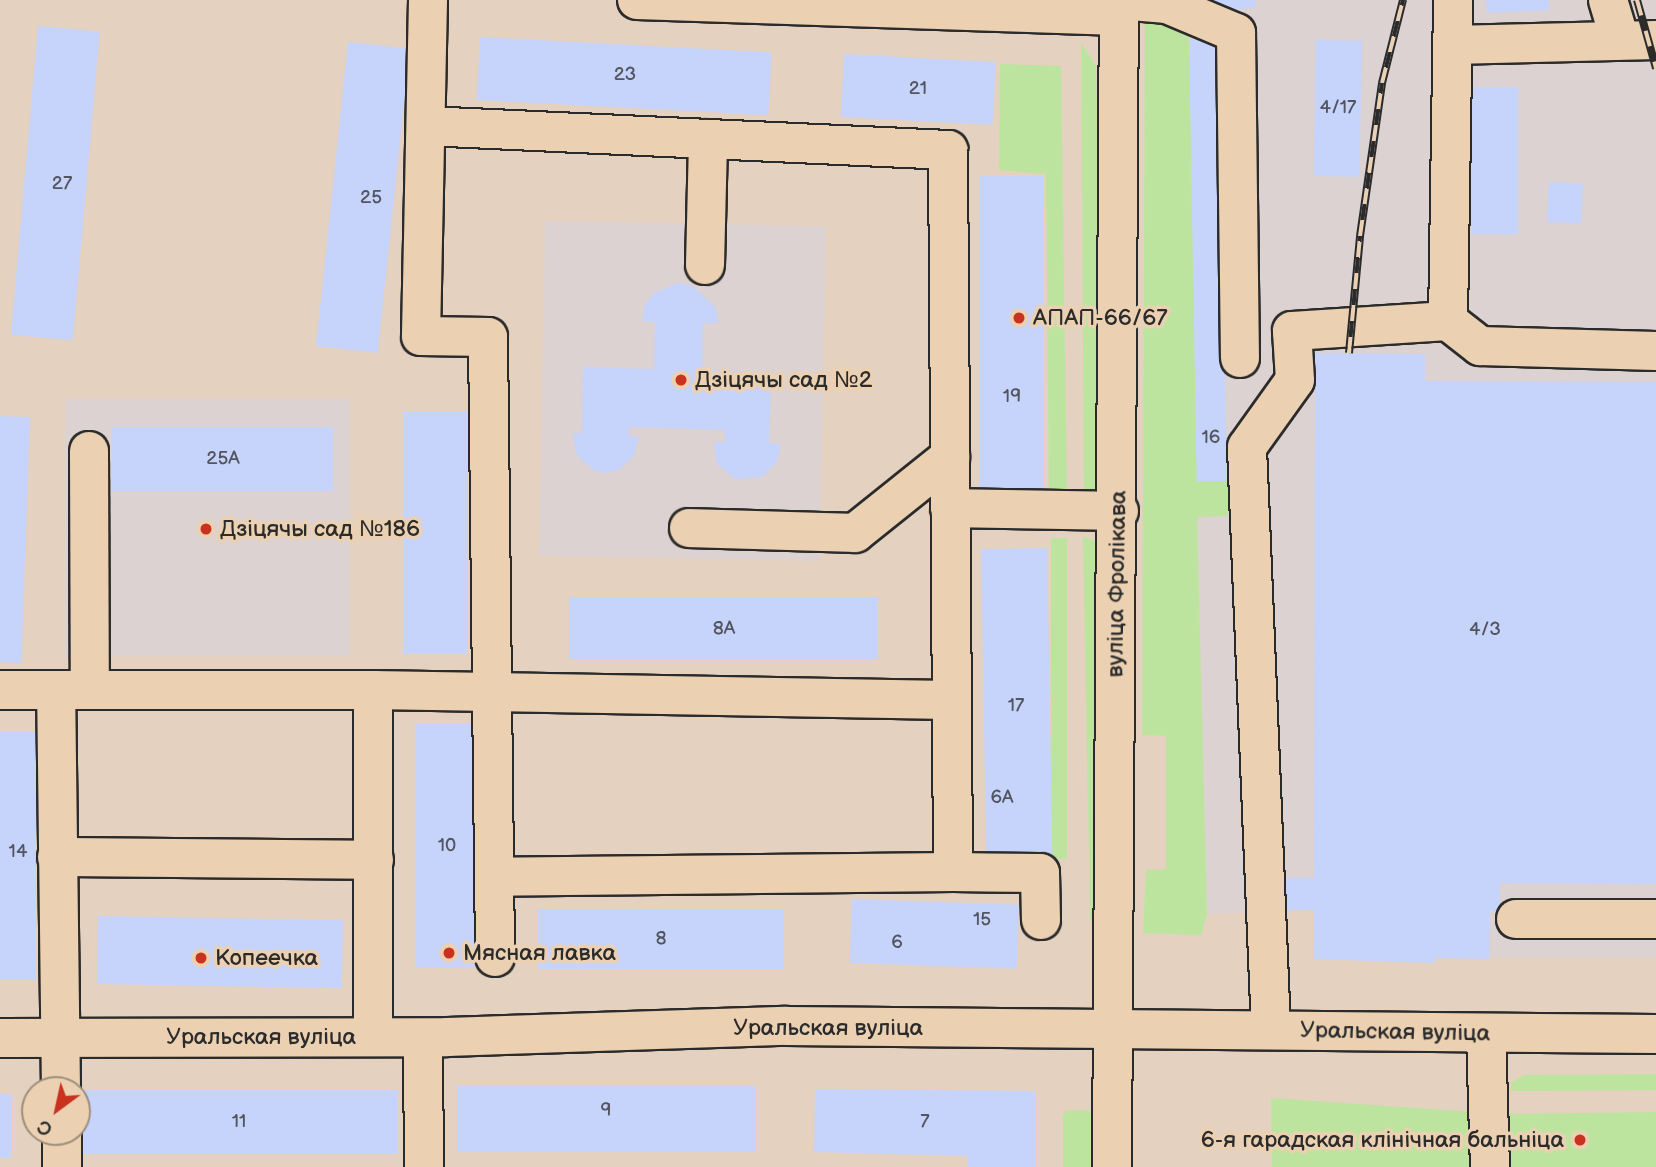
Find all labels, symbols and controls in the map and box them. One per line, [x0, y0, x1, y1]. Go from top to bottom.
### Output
house number: 23 [614, 64, 636, 86]
house number: 21 [909, 78, 927, 100]
house number: 4/17 [1320, 97, 1356, 119]
house number: 27 [52, 173, 72, 195]
house number: 25 [360, 187, 382, 209]
place label: АПАП-66/67 [1033, 304, 1168, 332]
marker: АПАП-66/67 [1011, 310, 1027, 326]
place label: Дзіцячы сад №2 [695, 366, 872, 394]
marker: Дзіцячы сад №2 [673, 372, 689, 388]
house number: 19 [1003, 386, 1021, 408]
house number: 16 [1202, 427, 1220, 449]
house number: 25А [206, 448, 240, 470]
street label: вуліца Фролікава [1102, 490, 1132, 678]
place label: Дзіцячы сад №186 [220, 515, 420, 543]
marker: Дзіцячы сад №186 [198, 521, 214, 537]
house number: 8А [713, 618, 735, 640]
house number: 4/3 [1469, 619, 1501, 641]
house number: 17 [1008, 695, 1024, 717]
house number: 6А [990, 787, 1014, 809]
house number: 10 [438, 835, 456, 857]
house number: 14 [9, 841, 27, 863]
house number: 15 [973, 909, 991, 931]
house number: 8 [655, 928, 667, 950]
house number: 6 [891, 932, 903, 954]
place label: Мясная лавка [463, 939, 616, 967]
place label: Копеечка [215, 944, 318, 972]
marker: Мясная лавка [441, 945, 457, 961]
marker: Копеечка [193, 950, 209, 966]
street label: Уральская вуліца [733, 1014, 923, 1042]
street label: Уральская вуліца [1300, 1017, 1490, 1047]
street label: Уральская вуліца [166, 1023, 356, 1051]
north arrow [21, 1076, 91, 1146]
house number: 9 [601, 1100, 611, 1122]
house number: 11 [232, 1111, 246, 1133]
house number: 7 [920, 1111, 930, 1133]
text: С [34, 1114, 57, 1141]
place label: 6-я гарадская клінічная бальніца [1201, 1126, 1564, 1154]
marker: 6-я гарадская клінічная бальніца [1570, 1130, 1590, 1150]

